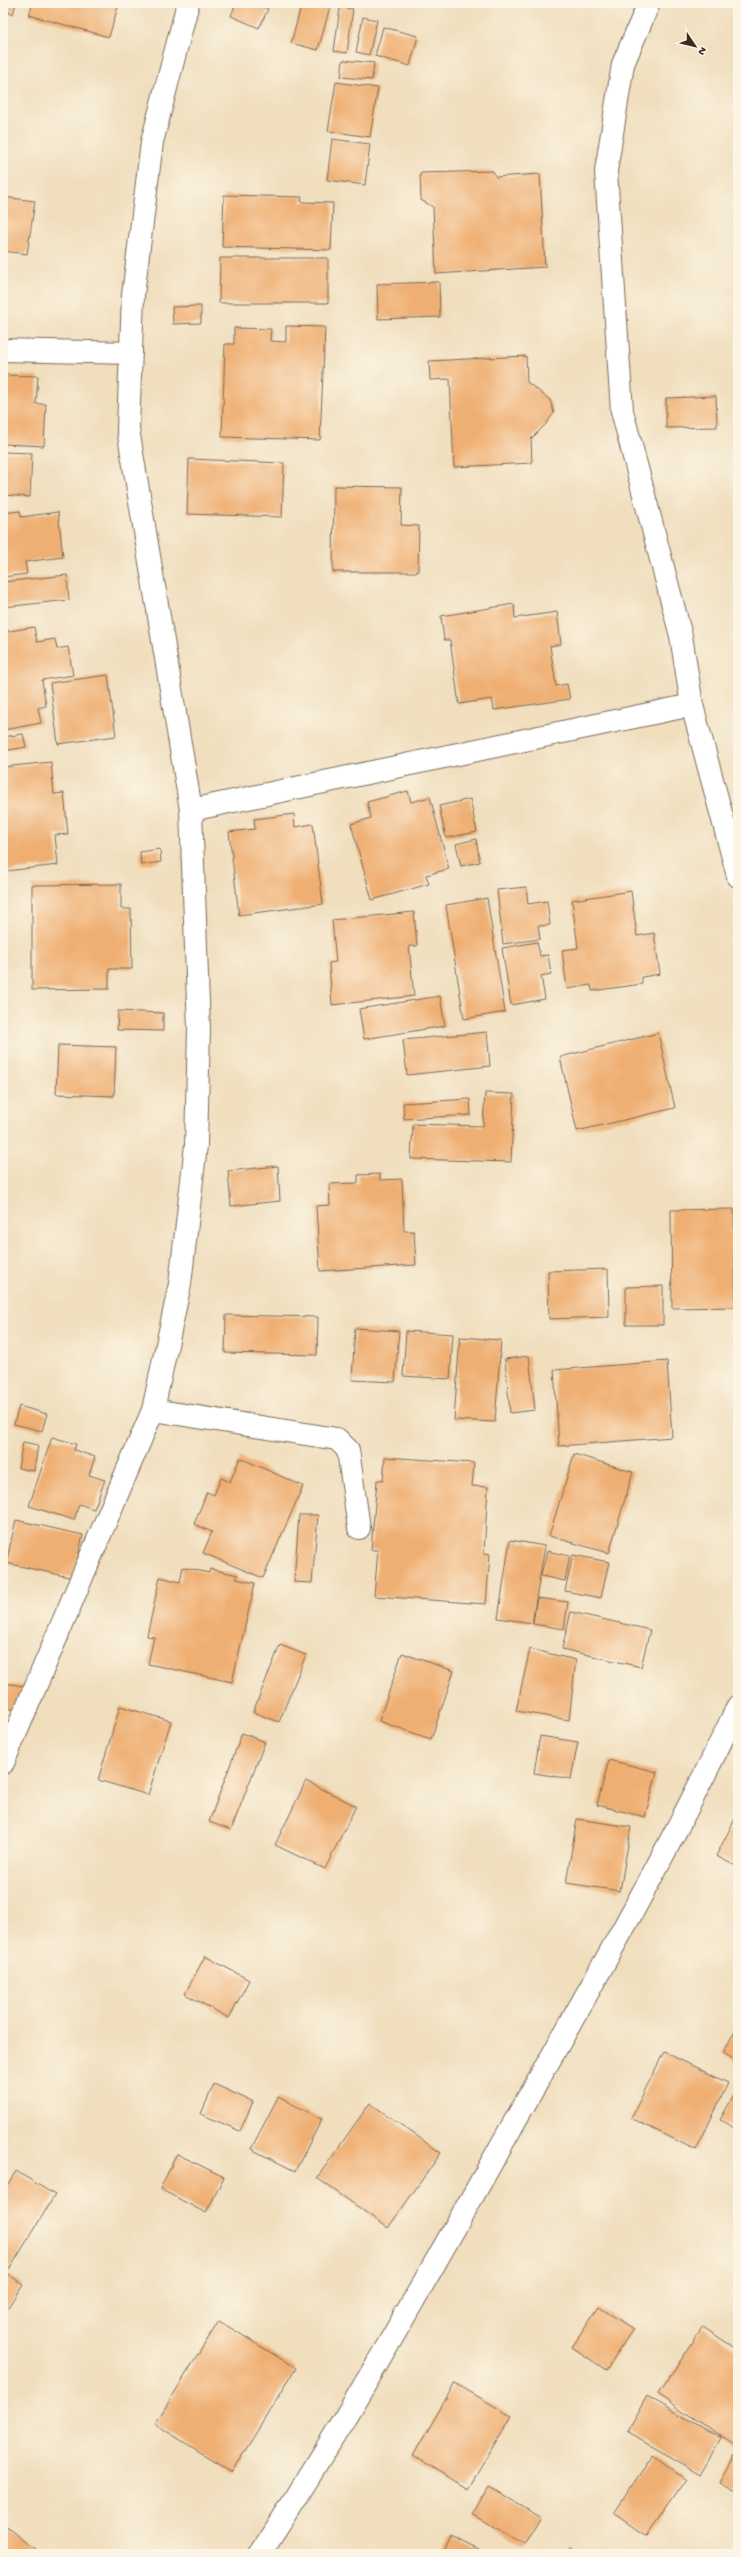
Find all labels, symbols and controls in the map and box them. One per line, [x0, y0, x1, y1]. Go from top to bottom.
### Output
north arrow [675, 26, 715, 66]
text: N [695, 44, 709, 57]

